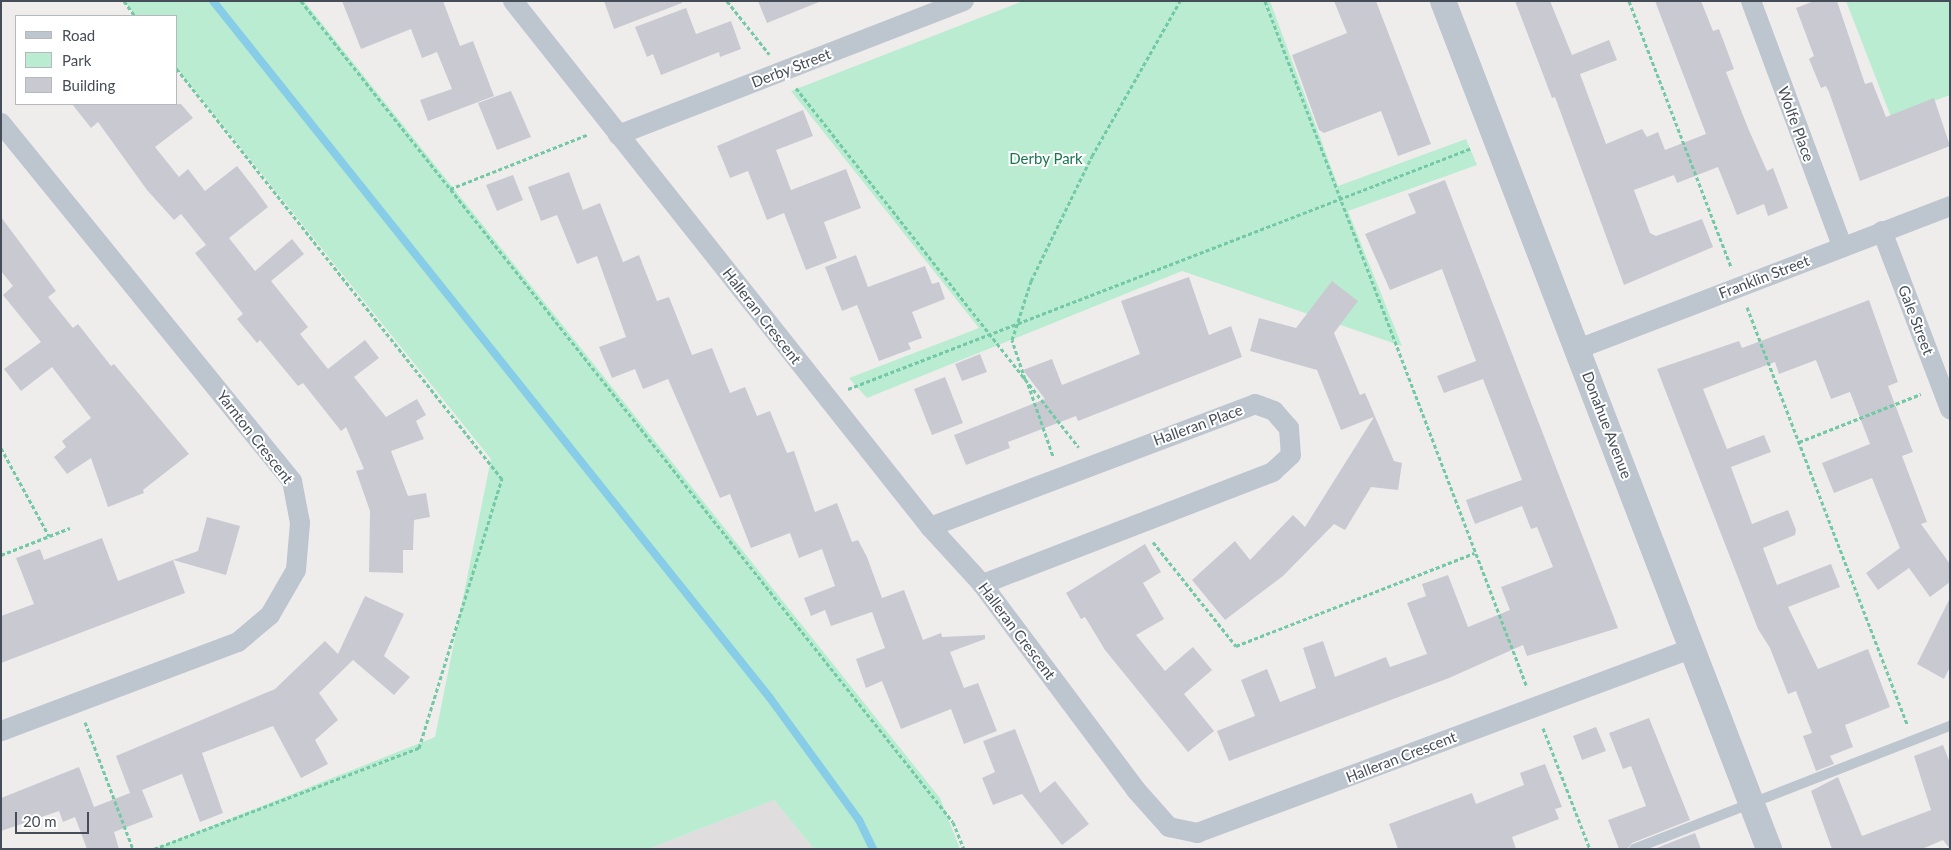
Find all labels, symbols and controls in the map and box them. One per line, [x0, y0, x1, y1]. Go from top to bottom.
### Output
legend [15, 15, 178, 105]
text: Road [62, 26, 95, 44]
street label: Derby Street [749, 45, 833, 91]
text: Park [62, 51, 91, 69]
text: Building [62, 76, 115, 94]
street label: Wolfe Place [1774, 84, 1818, 164]
park label: Derby Park [1009, 150, 1083, 168]
street label: Franklin Street [1716, 251, 1812, 303]
street label: Halleran Crescent [719, 264, 805, 368]
street label: Gale Street [1894, 283, 1938, 357]
street label: Donahue Avenue [1578, 369, 1636, 481]
street label: Yarnton Crescent [213, 387, 297, 487]
street label: Halleran Place [1151, 401, 1245, 449]
street label: Halleran Crescent [975, 579, 1059, 683]
street label: Halleran Crescent [1343, 728, 1459, 786]
scale bar [18, 802, 91, 834]
text: 20 m [23, 812, 57, 830]

